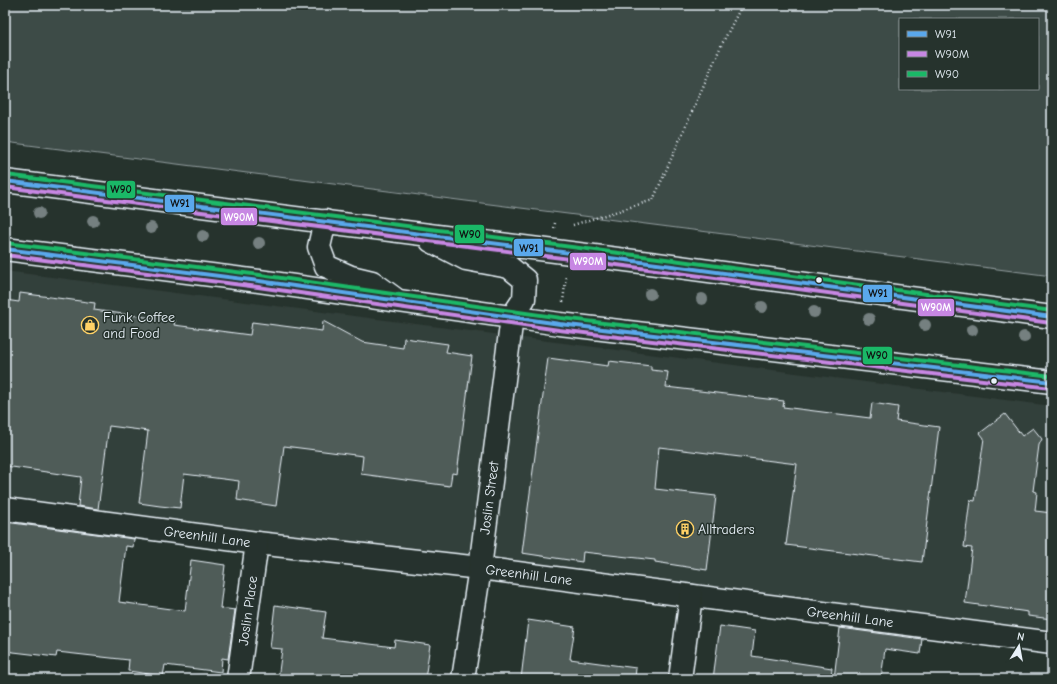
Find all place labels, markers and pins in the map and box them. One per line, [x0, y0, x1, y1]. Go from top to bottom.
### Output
unlabelled marker [814, 275, 824, 285]
place label: Funk Coffee and Food [103, 309, 175, 342]
shop icon: Funk Coffee and Food [80, 315, 100, 335]
unlabelled marker [989, 376, 999, 386]
building icon: Alltraders [675, 519, 695, 539]
place label: Alltraders [698, 521, 755, 538]

